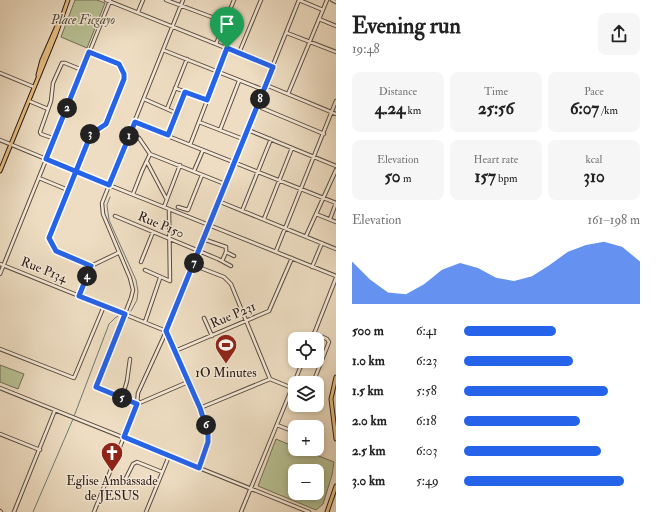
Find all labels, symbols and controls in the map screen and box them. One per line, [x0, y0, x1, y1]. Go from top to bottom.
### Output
pin [210, 7.0, 244, 48]
park label: Place Ficgayo [50, 12, 116, 28]
text: Evening run [352, 12, 461, 40]
icon: arrive [216, 13, 238, 35]
button: share [598, 13, 640, 55]
text: 19:48 [352, 41, 380, 57]
text: Distance [379, 85, 417, 98]
text: Time [484, 85, 508, 98]
text: Pace [584, 85, 604, 98]
pin: 8 [250, 89, 270, 109]
text: 8 [257, 92, 263, 105]
pin: 2 [57, 98, 77, 118]
text: 4.24 [375, 98, 405, 119]
text: 25:56 [478, 98, 514, 119]
text: 6:07 [570, 98, 599, 119]
text: 2 [64, 101, 70, 114]
text: km [405, 104, 421, 117]
text: /km [599, 104, 618, 117]
pin: 3 [80, 124, 100, 144]
pin: 1 [119, 126, 139, 146]
text: 3 [88, 127, 92, 140]
text: 1 [127, 129, 131, 142]
text: Elevation [377, 153, 419, 166]
text: Heart rate [474, 153, 518, 166]
text: kcal [586, 153, 602, 166]
text: 50 [385, 166, 401, 187]
text: 157 [474, 166, 496, 187]
text: 310 [583, 166, 605, 187]
text: m [401, 172, 411, 185]
text: bpm [496, 172, 518, 185]
street label: Rue P150 [136, 208, 186, 242]
text: Elevation [352, 212, 402, 228]
text: 161–198 m [588, 212, 640, 228]
pin: 7 [184, 253, 204, 273]
street label: Rue P134 [19, 254, 70, 287]
text: 7 [191, 256, 197, 269]
pin: 4 [77, 266, 97, 286]
text: 4 [84, 269, 90, 282]
street label: Rue P231 [208, 298, 258, 332]
text: 500 m [352, 323, 384, 339]
text: 6:41 [416, 323, 437, 339]
sports icon: 1O Minutes [213, 332, 239, 365]
map controls [288, 332, 324, 500]
button: locate [288, 332, 324, 368]
text: 1.0 km [352, 353, 385, 369]
text: 6:23 [416, 353, 437, 369]
place label: 1O Minutes [195, 365, 257, 381]
button: layers [288, 376, 324, 412]
text: 1.5 km [352, 383, 384, 399]
text: 5:58 [416, 383, 437, 399]
pin: 5 [112, 388, 132, 408]
text: 5 [120, 391, 124, 404]
text: 2.0 km [352, 413, 387, 429]
text: 6:18 [416, 413, 437, 429]
pin: 6 [196, 415, 216, 435]
text: 6 [203, 418, 209, 431]
button: + [288, 420, 324, 456]
church icon: Eglise Ambassade de JESUS [99, 440, 125, 473]
text: 2.5 km [352, 443, 386, 459]
text: 6:03 [416, 443, 437, 459]
button: − [288, 464, 324, 500]
place label: Eglise Ambassade de JESUS [66, 473, 158, 504]
text: 3.0 km [352, 473, 385, 489]
text: 5:49 [416, 473, 439, 489]

